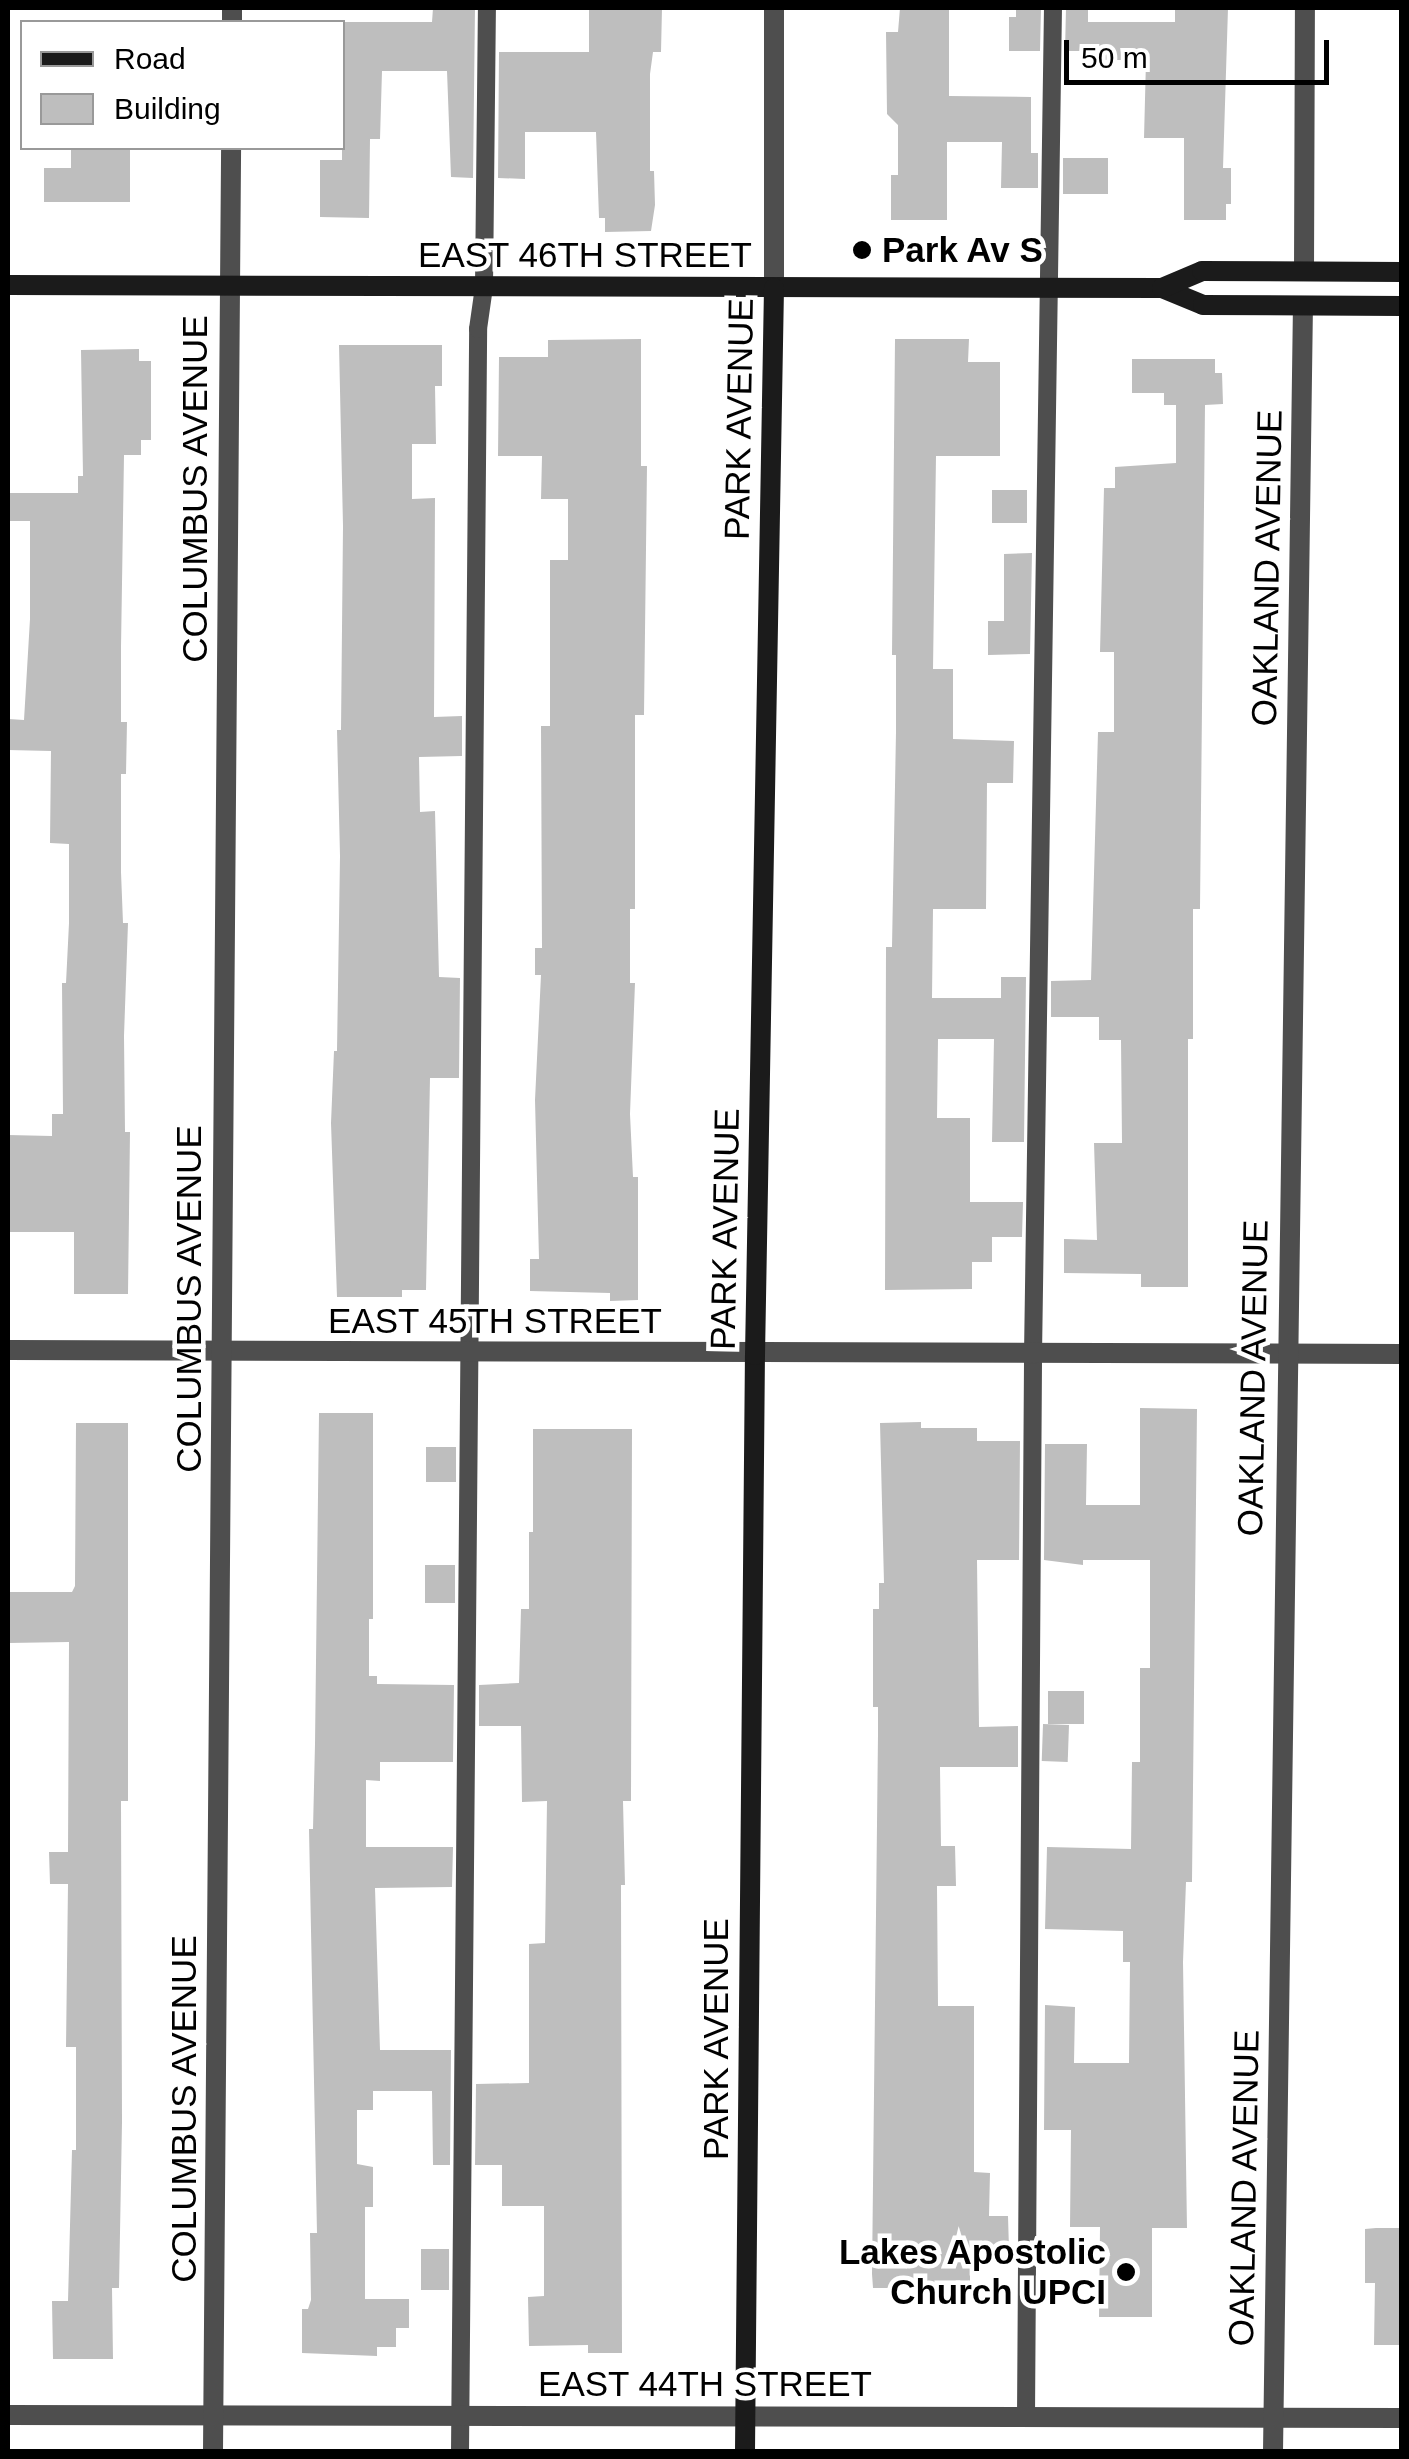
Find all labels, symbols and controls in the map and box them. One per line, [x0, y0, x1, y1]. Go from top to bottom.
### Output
legend [20, 20, 345, 150]
scale bar [1069, 20, 1334, 82]
text: 50 m [1081, 41, 1148, 74]
text: Road [114, 42, 186, 75]
text: Building [114, 92, 221, 125]
place label: Park Av S [882, 229, 1044, 271]
street label: EAST 46TH STREET [418, 234, 752, 276]
marker: Park Av S [851, 239, 873, 261]
street label: PARK AVENUE [716, 297, 762, 541]
street label: COLUMBUS AVENUE [174, 314, 216, 664]
street label: OAKLAND AVENUE [1243, 408, 1291, 728]
street label: PARK AVENUE [702, 1107, 748, 1351]
street label: COLUMBUS AVENUE [168, 1124, 210, 1474]
street label: OAKLAND AVENUE [1229, 1218, 1277, 1538]
street label: EAST 45TH STREET [328, 1300, 662, 1342]
street label: PARK AVENUE [695, 1917, 737, 2161]
street label: COLUMBUS AVENUE [163, 1934, 205, 2284]
street label: OAKLAND AVENUE [1220, 2028, 1268, 2348]
place label: Lakes Apostolic Church UPCI [838, 2231, 1106, 2313]
marker: Lakes Apostolic Church UPCI [1115, 2261, 1137, 2283]
street label: EAST 44TH STREET [538, 2363, 872, 2405]

